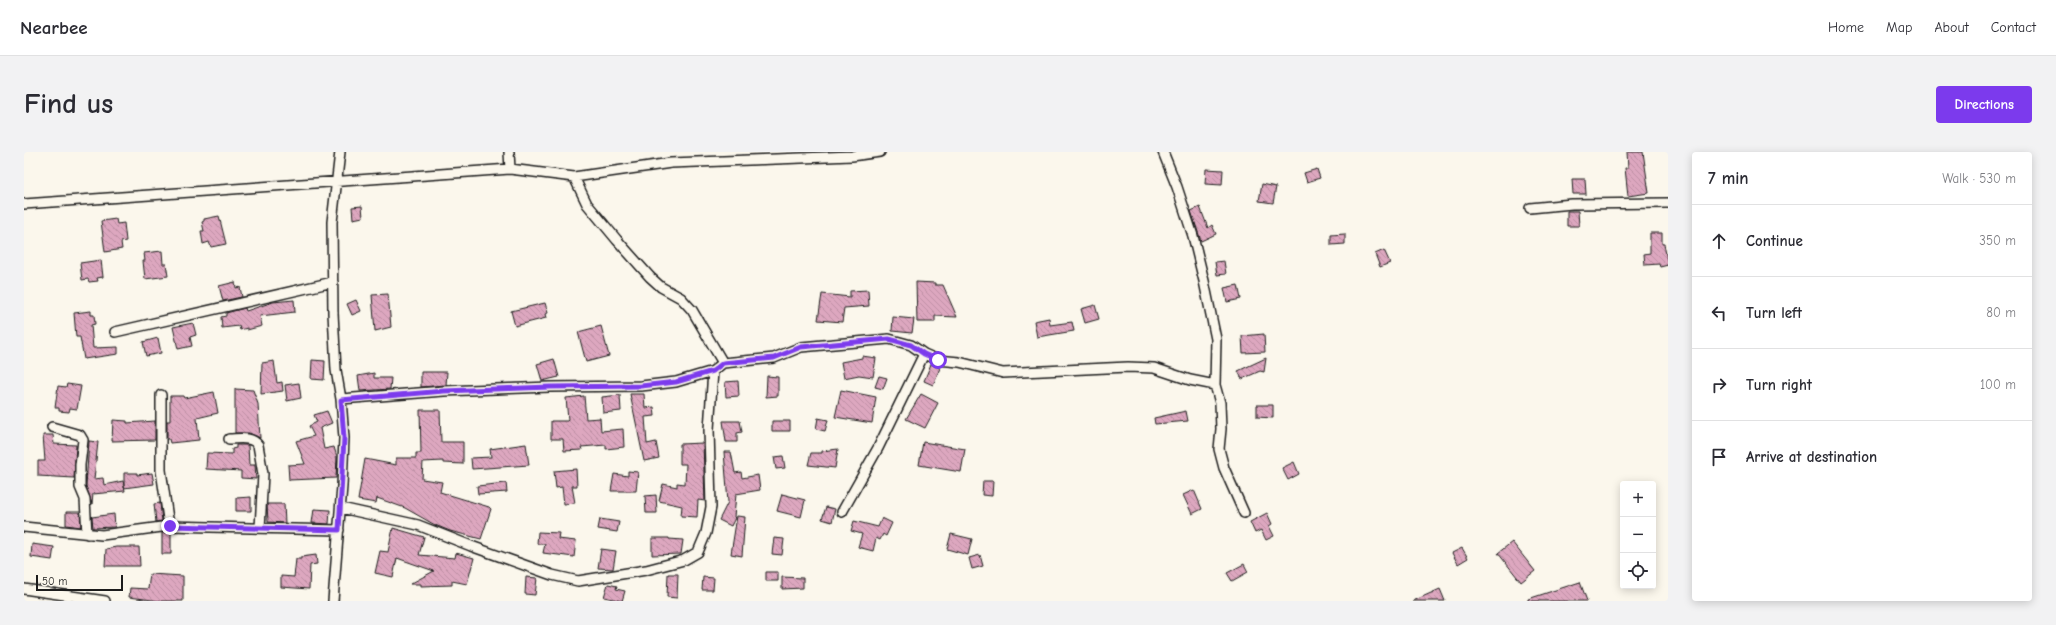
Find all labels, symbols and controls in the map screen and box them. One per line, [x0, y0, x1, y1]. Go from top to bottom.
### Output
text: Nearbee [20, 17, 88, 39]
text: Home [1828, 19, 1864, 36]
text: Map [1886, 19, 1912, 36]
text: About [1934, 19, 1969, 36]
text: Contact [1991, 19, 2036, 36]
button: Directions [1936, 86, 2032, 123]
text: Find us [24, 88, 113, 120]
text: 7 min [1708, 169, 1749, 188]
text: Walk · 530 m [1942, 171, 2016, 186]
icon: ahead [1708, 230, 1730, 252]
text: Continue [1746, 232, 1803, 250]
text: 350 m [1979, 233, 2016, 248]
icon: left [1708, 302, 1730, 324]
text: Turn left [1746, 304, 1802, 322]
text: 80 m [1986, 305, 2016, 320]
route start [929, 351, 947, 369]
icon: right [1708, 374, 1730, 396]
text: Turn right [1746, 376, 1812, 394]
text: 100 m [1980, 377, 2016, 392]
icon: arrive [1708, 446, 1730, 468]
text: Arrive at destination [1746, 448, 1877, 466]
map controls [1620, 481, 1656, 589]
button: + [1620, 481, 1656, 517]
route end [161, 517, 179, 535]
button: − [1620, 517, 1656, 553]
button: locate [1620, 553, 1656, 589]
scale bar [36, 573, 123, 592]
text: 50 m [42, 575, 67, 588]

